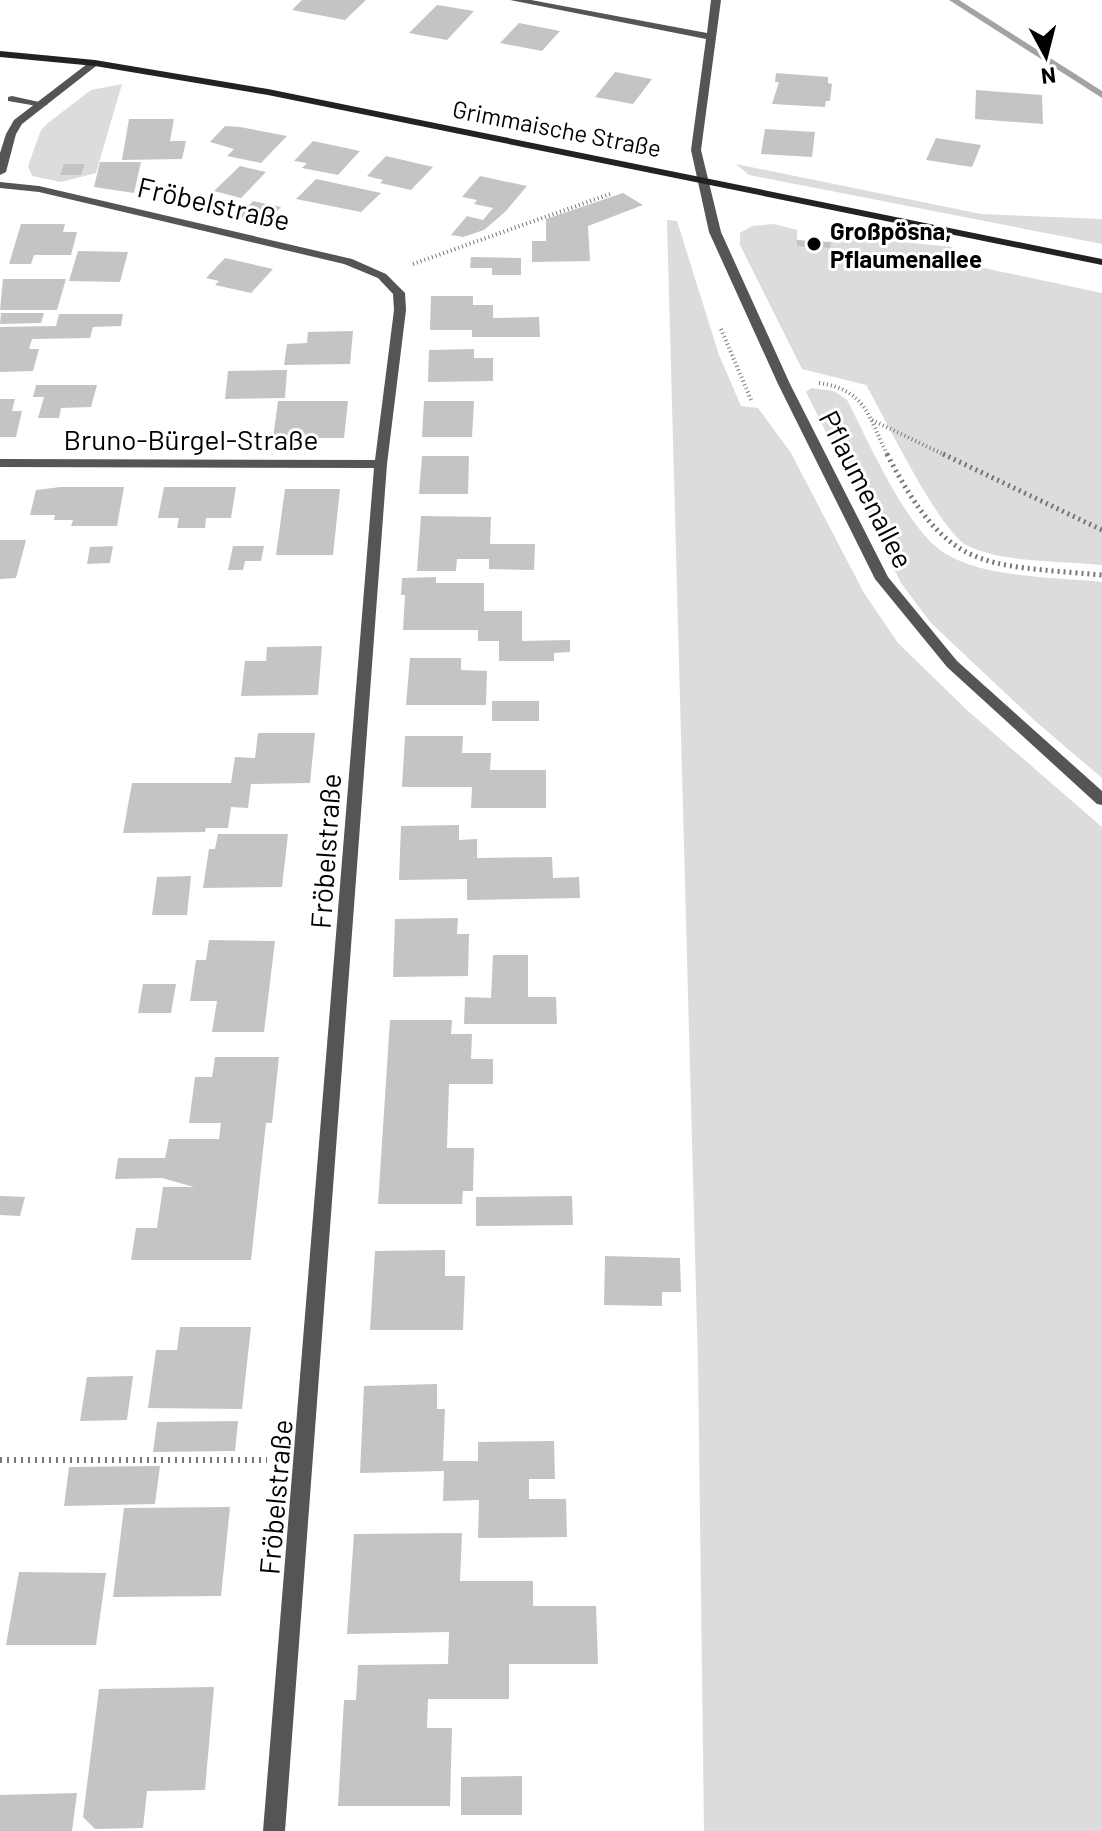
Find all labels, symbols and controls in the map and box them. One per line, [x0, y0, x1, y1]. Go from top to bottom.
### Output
north arrow [1006, 16, 1086, 96]
text: N [1040, 63, 1057, 91]
street label: Grimmaische Straße [450, 94, 664, 162]
street label: Fröbelstraße [134, 169, 294, 237]
place label: Großpösna, Pflaumenallee [830, 216, 982, 273]
marker: Großpösna, Pflaumenallee [805, 235, 823, 253]
street label: Pflaumenallee [813, 405, 921, 573]
street label: Bruno-Bürgel-Straße [64, 422, 318, 456]
street label: Fröbelstraße [303, 772, 347, 930]
street label: Fröbelstraße [251, 1418, 299, 1576]

